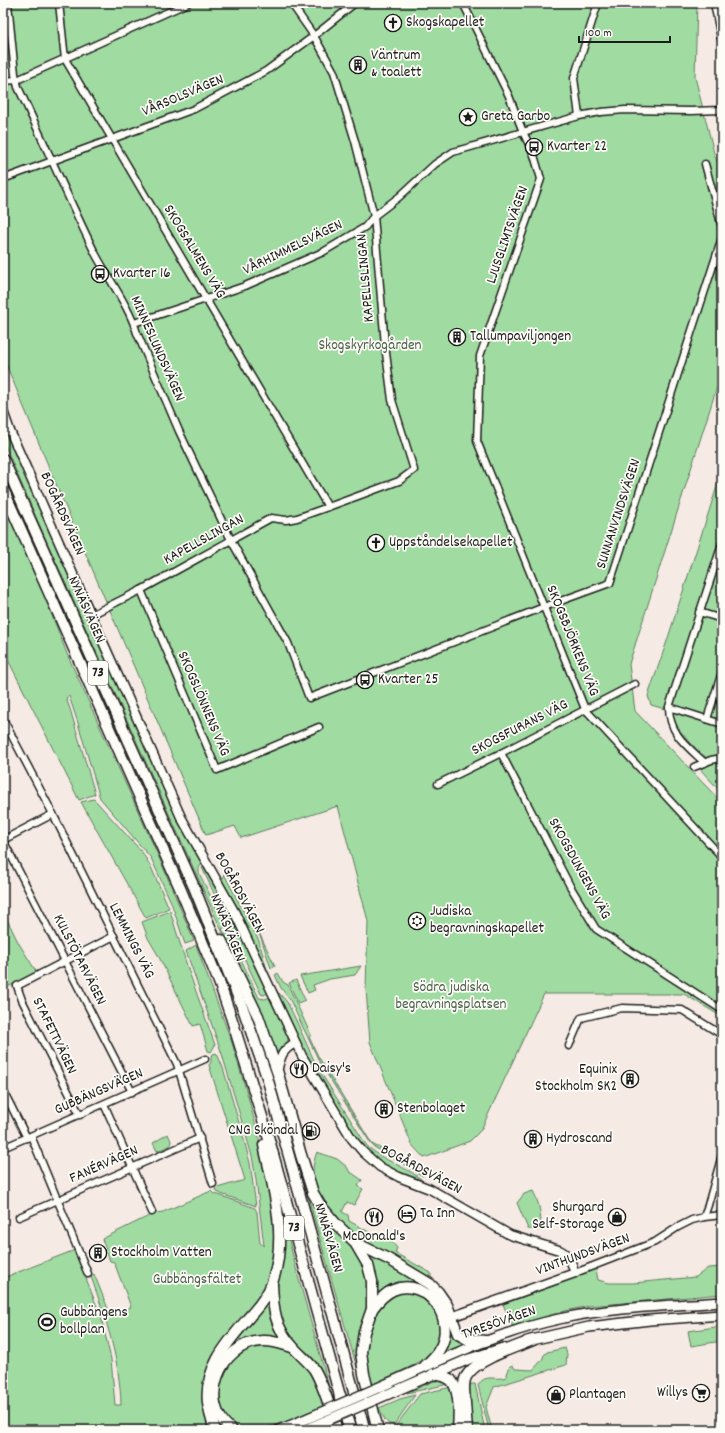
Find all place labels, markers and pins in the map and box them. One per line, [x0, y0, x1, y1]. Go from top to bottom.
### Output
place label: Skogskapellet [406, 12, 485, 34]
church icon: Skogskapellet [383, 13, 403, 33]
place label: Väntrum & toalett [371, 45, 422, 84]
building icon: Väntrum & toalett [348, 55, 368, 75]
place label: Greta Garbo [481, 106, 550, 128]
place icon: Greta Garbo [458, 107, 478, 127]
place label: Kvarter 22 [547, 136, 607, 158]
bus stop icon: Kvarter 22 [524, 137, 544, 157]
place label: Kvarter 16 [113, 263, 171, 285]
bus stop icon: Kvarter 16 [90, 264, 110, 284]
place label: Tallumpaviljongen [470, 326, 571, 348]
building icon: Tallumpaviljongen [447, 327, 467, 347]
place label: Uppståndelsekapellet [389, 532, 513, 554]
church icon: Uppståndelsekapellet [366, 533, 386, 553]
place label: Kvarter 25 [378, 669, 438, 691]
bus stop icon: Kvarter 25 [355, 670, 375, 690]
place label: Judiska begravningskapellet [430, 901, 544, 940]
synagogue icon: Judiska begravningskapellet [407, 911, 427, 931]
place label: Daisy's [312, 1058, 351, 1080]
restaurant icon: Daisy's [289, 1059, 309, 1079]
place label: Equinix Stockholm SK2 [535, 1059, 617, 1098]
building icon: Equinix Stockholm SK2 [620, 1069, 640, 1089]
place label: Stenbolaget [397, 1098, 466, 1120]
building icon: Stenbolaget [374, 1099, 394, 1119]
place label: CNG Sköndal [228, 1120, 298, 1142]
fuel station icon: CNG Sköndal [301, 1121, 321, 1141]
place label: Hydroscand [546, 1128, 612, 1150]
building icon: Hydroscand [523, 1129, 543, 1149]
place label: Shurgard Self-Storage [532, 1197, 604, 1236]
place label: Ta Inn [420, 1203, 455, 1225]
hotel icon: Ta Inn [397, 1204, 417, 1224]
restaurant icon: McDonald's [364, 1207, 384, 1227]
shop icon: Shurgard Self-Storage [607, 1207, 627, 1227]
place label: McDonald's [342, 1226, 406, 1248]
place label: Stockholm Vatten [111, 1242, 212, 1264]
building icon: Stockholm Vatten [88, 1243, 108, 1263]
place label: Gubbängens bollplan [60, 1302, 128, 1341]
sports icon: Gubbängens bollplan [37, 1312, 57, 1332]
place label: Willys [657, 1382, 688, 1404]
supermarket icon: Willys [691, 1383, 711, 1403]
place label: Plantagen [569, 1384, 626, 1406]
shop icon: Plantagen [546, 1385, 566, 1405]

